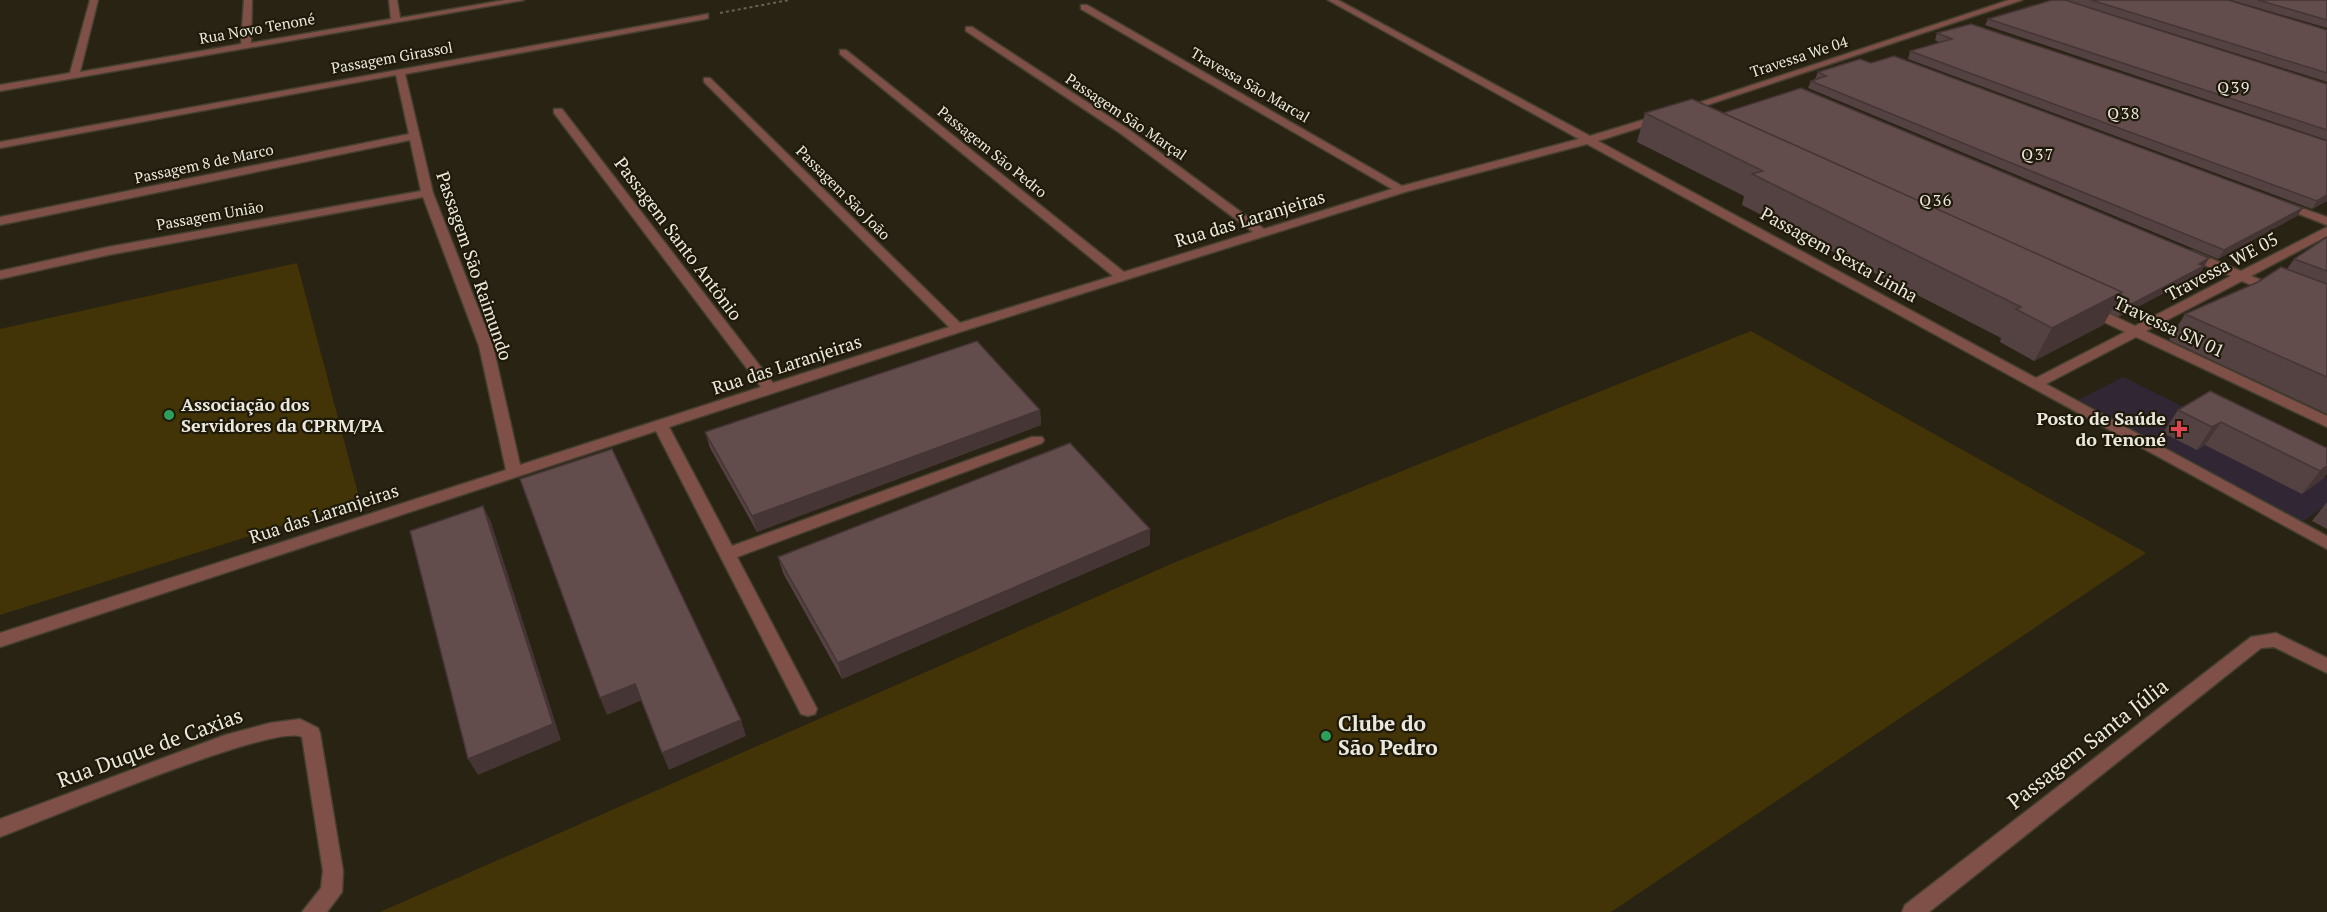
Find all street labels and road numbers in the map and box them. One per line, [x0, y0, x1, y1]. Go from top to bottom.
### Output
street label: Rua Novo Tenoné [197, 8, 316, 48]
street label: Travessa We 04 [1747, 31, 1850, 81]
street label: Passagem Girassol [329, 36, 454, 78]
street label: Travessa São Marcal [1187, 42, 1314, 126]
street label: Passagem São Marçal [1062, 68, 1191, 164]
street label: Passagem São Pedro [934, 101, 1051, 201]
street label: Passagem 8 de Marco [132, 139, 275, 188]
street label: Passagem São João [792, 141, 895, 244]
street label: Passagem Santo Antônio [609, 152, 748, 325]
street label: Passagem São Raimundo [431, 168, 519, 363]
street label: Rua das Laranjeiras [1172, 184, 1328, 252]
street label: Passagem União [155, 196, 265, 234]
street label: Passagem Sexta Linha [1757, 201, 1922, 307]
street label: Travessa WE 05 [2161, 226, 2282, 306]
street label: Travessa SN 01 [2110, 290, 2229, 362]
street label: Rua das Laranjeiras [709, 329, 864, 400]
street label: Rua das Laranjeiras [246, 478, 401, 549]
street label: Passagem Santa Júlia [2001, 671, 2174, 815]
street label: Rua Duque de Caxias [53, 700, 246, 794]

